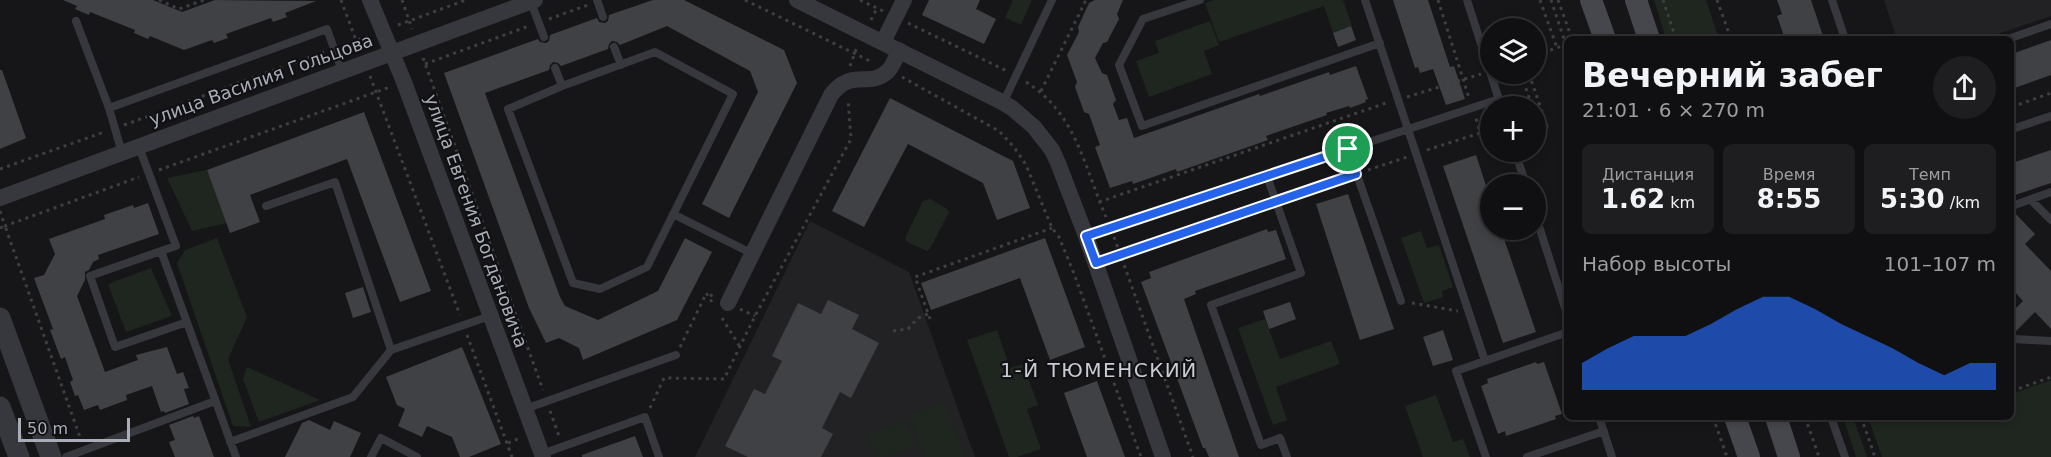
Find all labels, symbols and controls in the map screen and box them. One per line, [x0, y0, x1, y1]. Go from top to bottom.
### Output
map controls [1480, 18, 1546, 240]
button: layers [1480, 18, 1546, 84]
street label: улица Василия Гольцова [146, 29, 376, 130]
text: Вечерний забег [1582, 56, 1883, 95]
button: share [1933, 56, 1996, 119]
street label: улица Евгения Богдановича [421, 91, 532, 351]
button: + [1480, 96, 1546, 162]
text: 21:01 · 6 × 270 m [1582, 98, 1765, 122]
pin [1322, 123, 1373, 174]
icon: arrive [1331, 132, 1364, 165]
text: Дистанция [1602, 165, 1694, 184]
text: Время [1763, 165, 1815, 184]
text: Темп [1909, 165, 1951, 184]
button: − [1480, 174, 1546, 240]
text: 1.62 [1601, 184, 1665, 214]
text: 8:55 [1757, 184, 1821, 214]
text: 5:30 [1880, 184, 1945, 214]
text: km [1665, 193, 1695, 212]
text: /km [1945, 193, 1980, 212]
text: Набор высоты [1582, 252, 1731, 276]
text: 101–107 m [1884, 252, 1996, 276]
district label: 1-Й ТЮМЕНСКИЙ [1000, 358, 1198, 382]
scale bar [18, 415, 130, 442]
text: 50 m [27, 419, 68, 438]

